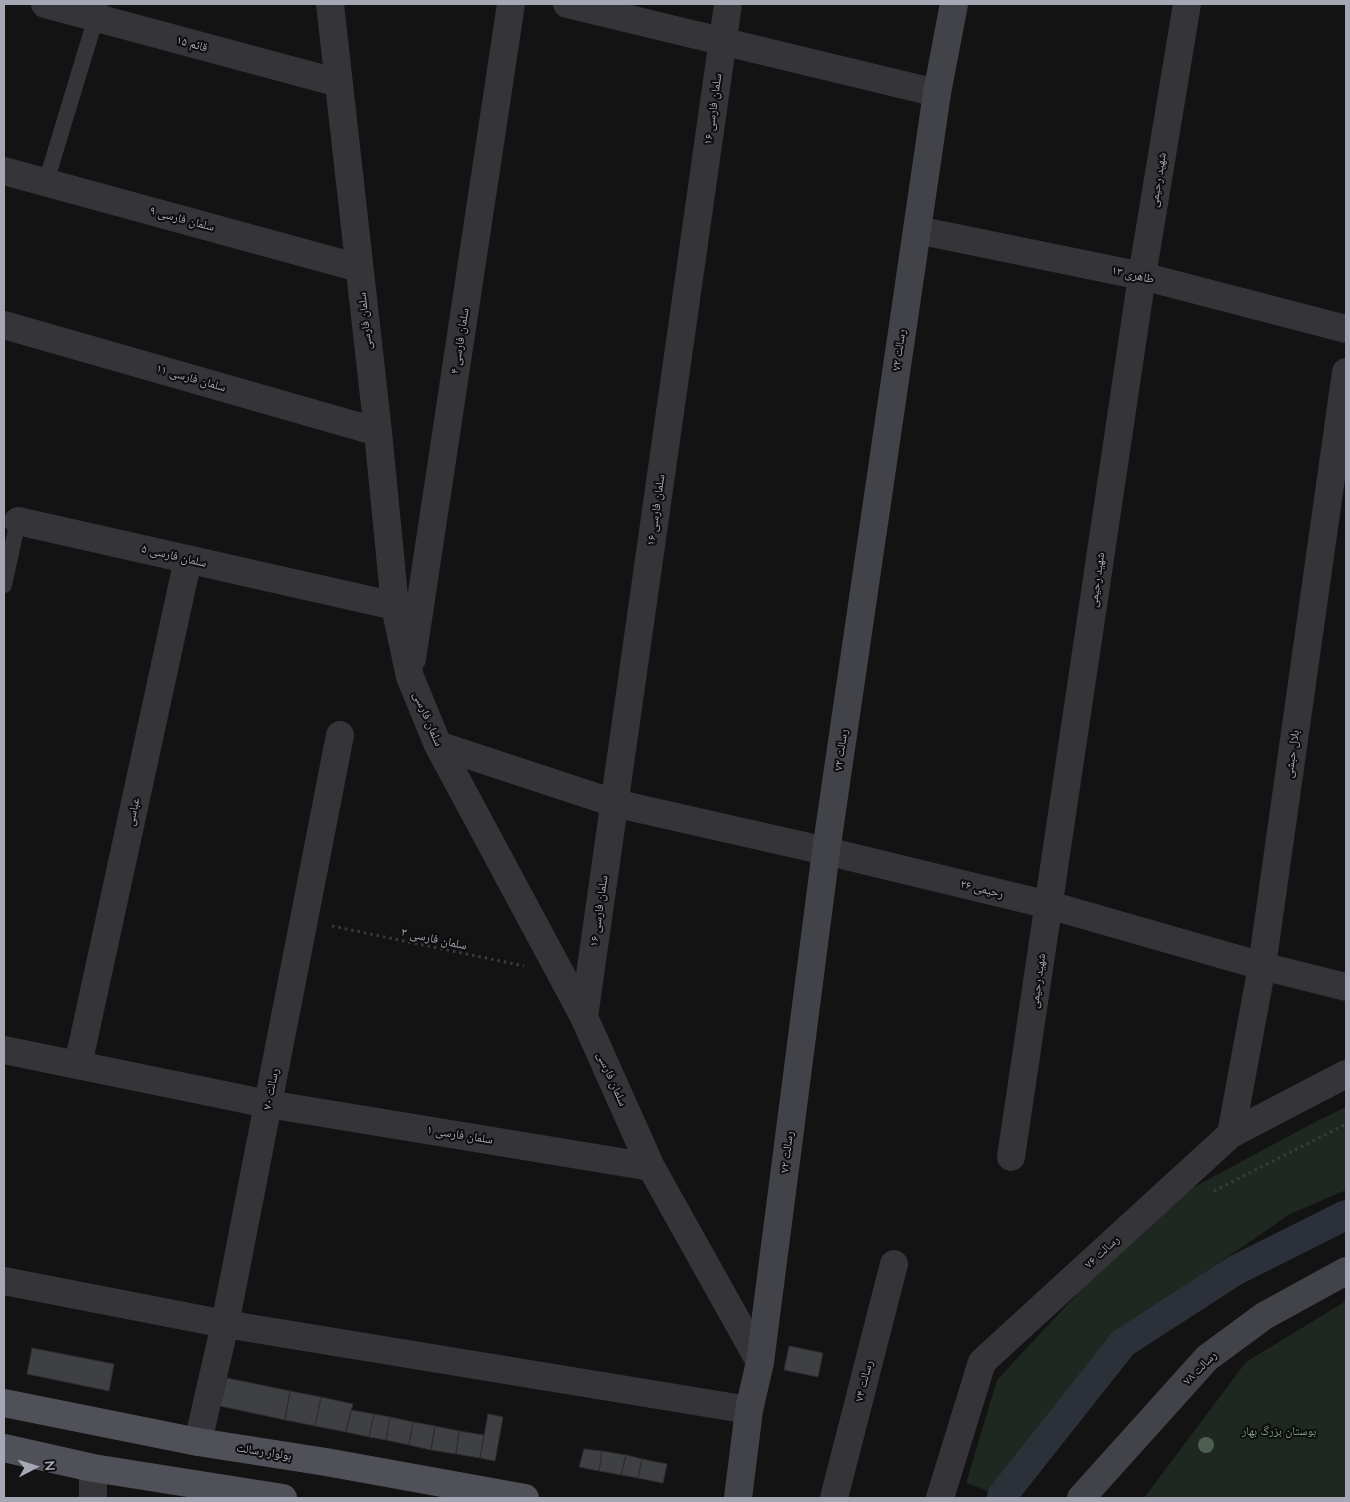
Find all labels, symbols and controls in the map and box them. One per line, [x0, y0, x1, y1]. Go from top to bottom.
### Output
street label: قائم ۱۵ [175, 33, 209, 55]
street label: سلمان فارسی ۱۶ [701, 72, 725, 146]
street label: شهید رحیمی [1147, 151, 1169, 209]
street label: سلمان فارسی ۹ [148, 203, 216, 235]
street label: طاهری ۱۳ [1110, 263, 1156, 287]
street label: سلمان فارسی [355, 291, 375, 351]
street label: سلمان فارسی ۴ [448, 307, 472, 375]
street label: رسالت ۷۲ [889, 328, 909, 372]
street label: سلمان فارسی ۱۱ [154, 361, 228, 395]
street label: سلمان فارسی ۱۶ [644, 473, 668, 547]
street label: سلمان فارسی ۵ [140, 541, 208, 571]
street label: شهید رحیمی [1086, 552, 1108, 608]
street label: سلمان فارسی [410, 689, 446, 749]
street label: رسالت ۷۲ [831, 728, 851, 772]
street label: بلال حبشی [1282, 729, 1302, 779]
street label: عباسی [123, 796, 143, 828]
street label: سلمان فارسی ۱۶ [587, 874, 611, 948]
street label: رحیمی ۲۶ [959, 877, 1005, 901]
street label: سلمان فارسی ۳ [400, 925, 468, 953]
street label: شهید رحیمی [1027, 953, 1049, 1009]
street label: سلمان فارسی [594, 1050, 630, 1108]
street label: رسالت ۷۰ [260, 1067, 282, 1111]
street label: سلمان فارسی ۱ [426, 1123, 494, 1147]
street label: رسالت ۷۲ [777, 1130, 797, 1174]
street label: رسالت ۷۶ [1082, 1232, 1122, 1272]
street label: رسالت ۷۸ [1180, 1348, 1220, 1388]
street label: رسالت ۷۴ [852, 1359, 876, 1403]
park label: بوستان بزرگ بهار [1242, 1424, 1316, 1438]
street label: بولوار رسالت [235, 1441, 293, 1463]
north arrow [10, 1442, 60, 1492]
text: N [41, 1460, 59, 1472]

